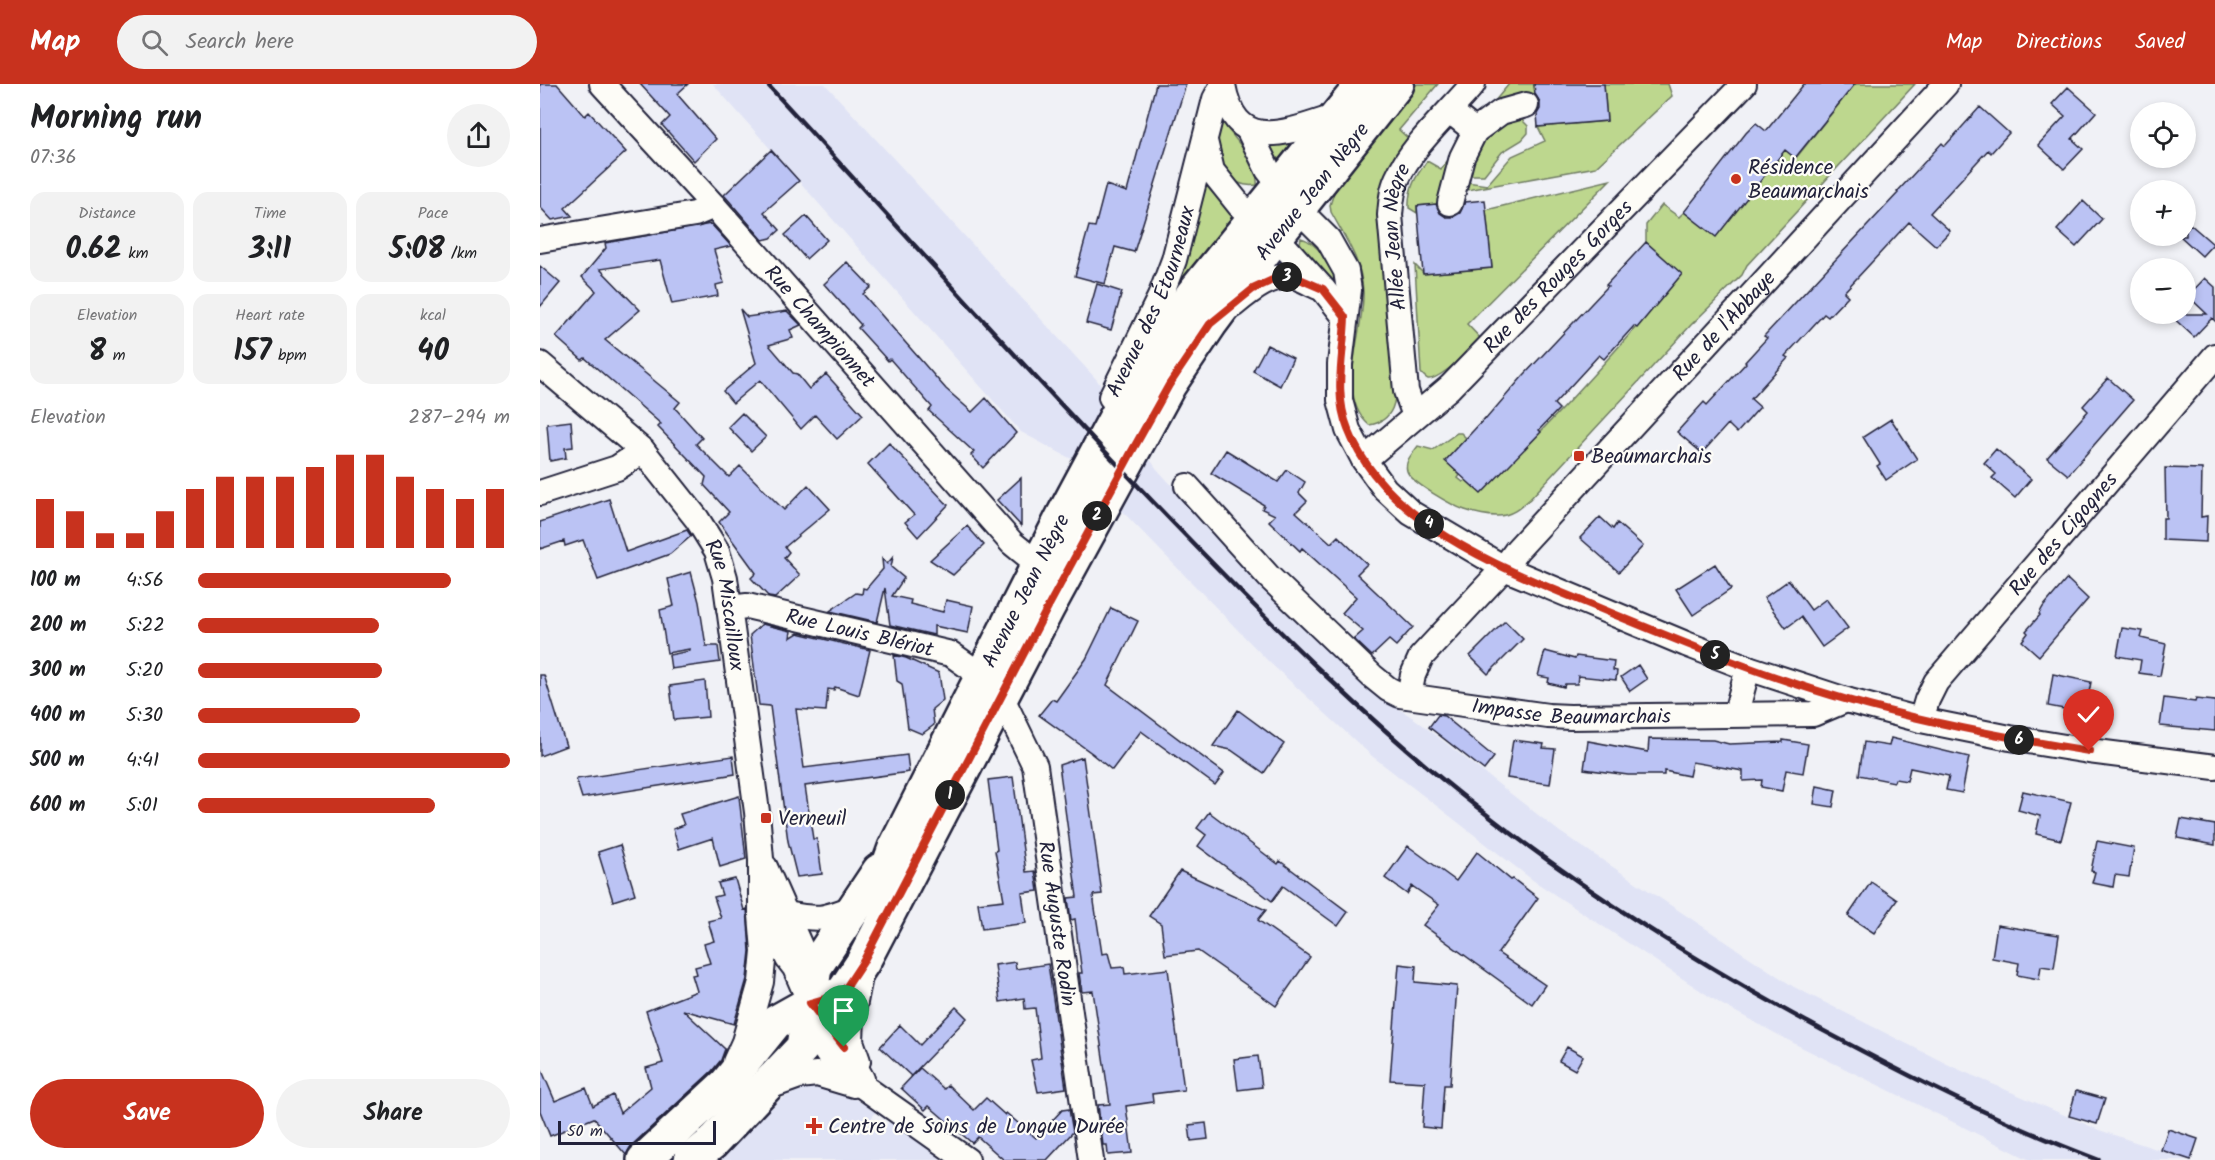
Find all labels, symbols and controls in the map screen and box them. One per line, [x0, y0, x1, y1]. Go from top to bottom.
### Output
search box [117, 15, 537, 69]
text: Map [30, 20, 81, 65]
text: Search here [186, 25, 294, 60]
icon: search [138, 26, 171, 59]
text: Map [1946, 26, 1982, 59]
text: Directions [2015, 26, 2102, 59]
text: Saved [2135, 26, 2185, 59]
text: Morning run [30, 93, 202, 146]
map controls [2130, 102, 2196, 324]
button: locate [2130, 102, 2196, 168]
button: share [447, 104, 510, 167]
street label: Avenue Jean Nègre [1248, 115, 1379, 269]
text: 07:36 [30, 142, 77, 174]
place label: Résidence Beaumarchais [1748, 152, 1869, 209]
street label: Allée Jean Nègre [1375, 157, 1420, 312]
marker: Résidence Beaumarchais [1729, 172, 1743, 186]
button: + [2130, 180, 2196, 246]
street label: Rue des Rouges Gorges [1476, 193, 1641, 362]
text: Distance [78, 201, 136, 226]
text: Time [254, 201, 286, 226]
text: Pace [418, 201, 448, 226]
street label: Avenue des Étourneaux [1098, 202, 1205, 403]
text: 0.62 [66, 226, 122, 274]
text: 3:11 [249, 226, 291, 274]
text: 5:08 [389, 226, 445, 274]
text: km [122, 241, 148, 266]
text: /km [445, 241, 477, 266]
street label: Rue Championnet [755, 258, 883, 397]
button: − [2130, 258, 2196, 324]
pin: 3 [1272, 262, 1302, 292]
street label: Rue de l'Abbaye [1665, 263, 1785, 390]
text: 3 [1283, 264, 1291, 289]
text: Elevation [77, 303, 137, 328]
text: Heart rate [235, 303, 305, 328]
text: kcal [420, 303, 446, 328]
text: 8 [89, 328, 106, 376]
text: 157 [233, 328, 272, 376]
text: 40 [417, 328, 449, 376]
text: m [106, 343, 125, 368]
text: bpm [272, 343, 307, 368]
text: Elevation [30, 402, 106, 434]
text: 287–294 m [409, 402, 510, 434]
place label: Beaumarchais [1591, 441, 1712, 474]
marker: Beaumarchais [1572, 449, 1586, 463]
street label: Rue des Cigognes [2001, 465, 2127, 604]
pin: 2 [1082, 501, 1112, 531]
text: 2 [1092, 503, 1102, 528]
street label: Avenue Jean Nègre [974, 508, 1080, 674]
pin: 4 [1414, 509, 1444, 539]
text: 4 [1425, 511, 1433, 536]
street label: Rue Miscailloux [695, 533, 753, 674]
text: 100 m [30, 565, 81, 597]
text: 4:56 [126, 565, 164, 597]
street label: Rue Louis Blériot [782, 601, 938, 668]
text: 200 m [30, 610, 86, 642]
text: 5:22 [126, 610, 165, 642]
pin: 5 [1700, 640, 1730, 670]
text: 5 [1711, 642, 1719, 667]
text: 300 m [30, 655, 86, 687]
text: 5:20 [126, 655, 163, 687]
pin [2063, 689, 2114, 751]
street label: Impasse Beaumarchais [1470, 690, 1671, 735]
icon: check [2072, 698, 2105, 731]
text: 400 m [30, 700, 86, 732]
text: 5:30 [126, 700, 163, 732]
pin: 6 [2004, 725, 2034, 755]
text: 6 [2015, 727, 2023, 752]
text: 500 m [30, 745, 85, 777]
text: 4:41 [126, 745, 159, 777]
pin: 1 [935, 780, 965, 810]
text: 1 [948, 782, 952, 807]
text: 600 m [30, 790, 85, 822]
text: 5:01 [126, 790, 158, 822]
place label: Verneuil [778, 803, 846, 836]
marker: Verneuil [759, 811, 773, 825]
street label: Rue Auguste Rodin [1028, 839, 1084, 1009]
pin [818, 985, 869, 1047]
icon: arrive [827, 994, 860, 1027]
button: Save [30, 1079, 264, 1148]
button: Share [276, 1079, 510, 1148]
place label: Centre de Soins de Longue Durée [828, 1111, 1125, 1144]
marker: Centre de Soins de Longue Durée [805, 1117, 823, 1135]
scale bar [558, 1118, 716, 1146]
text: 50 m [567, 1119, 603, 1144]

